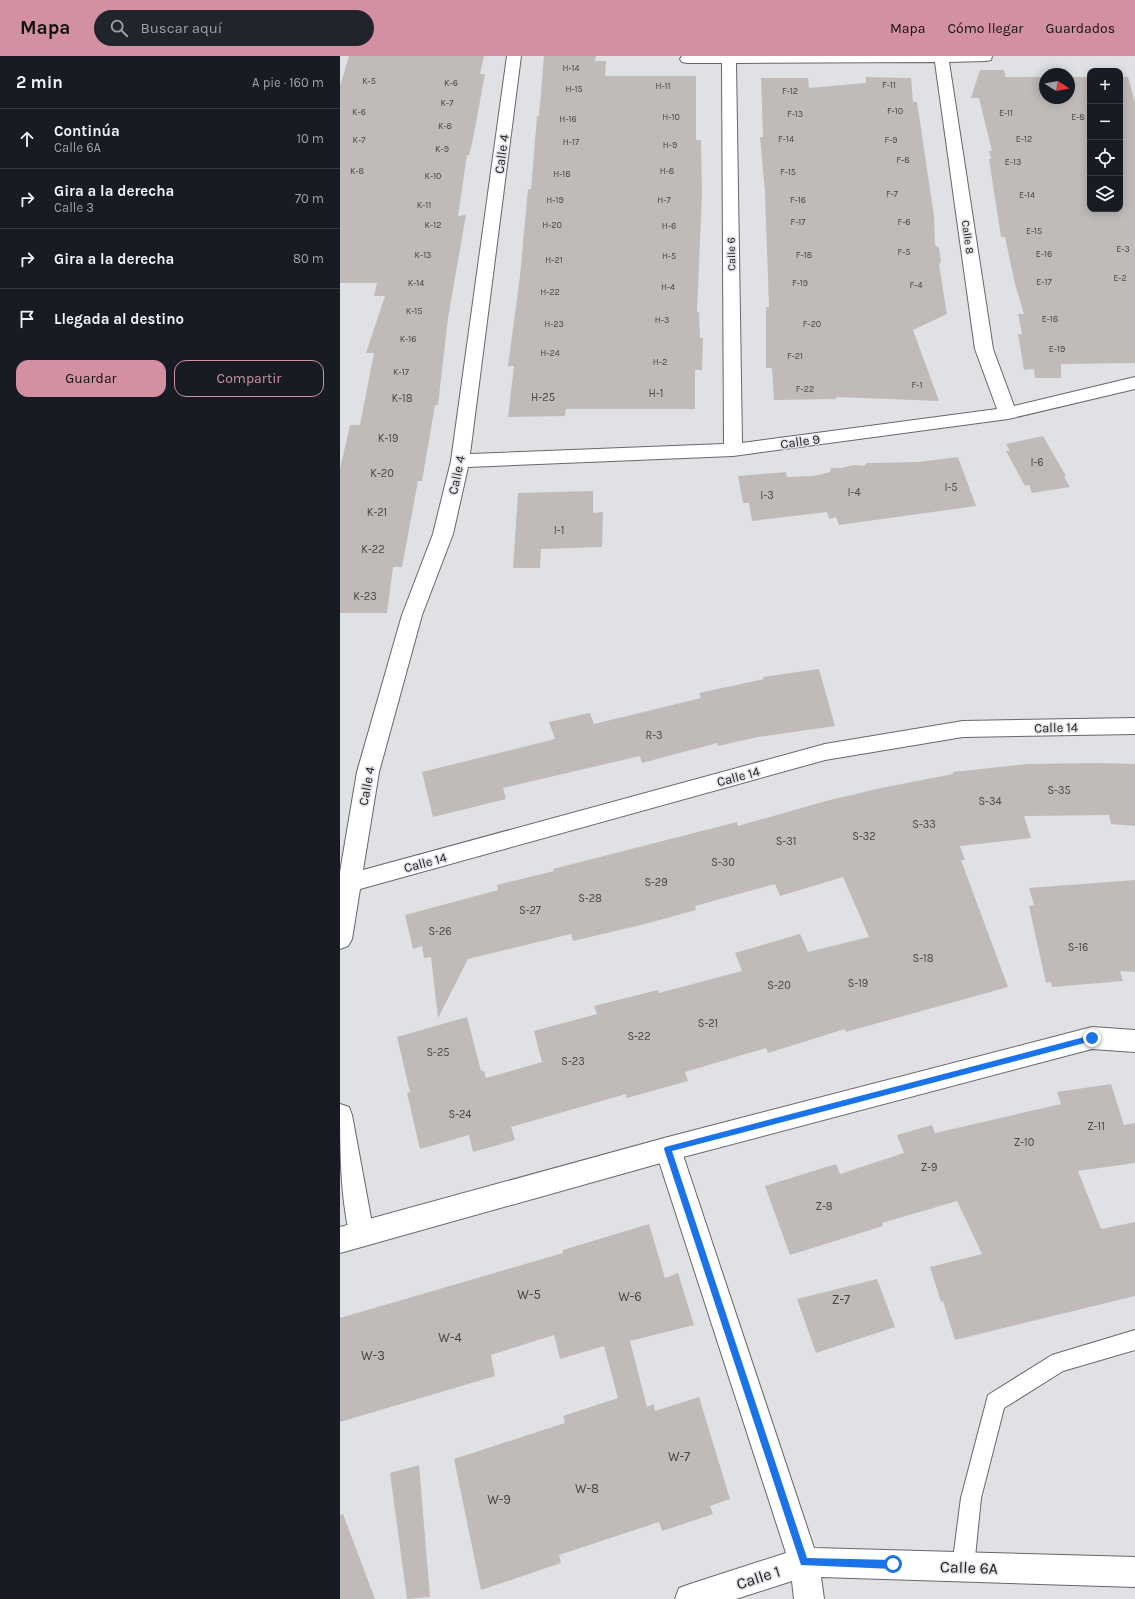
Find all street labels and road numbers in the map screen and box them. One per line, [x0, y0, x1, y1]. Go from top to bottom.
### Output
street label: Calle 4 [491, 133, 512, 175]
street label: Calle 8 [959, 219, 976, 255]
street label: Calle 6 [725, 237, 738, 271]
street label: Calle 9 [779, 431, 821, 452]
street label: Calle 4 [445, 454, 468, 496]
street label: Calle 14 [1034, 720, 1078, 735]
street label: Calle 14 [715, 764, 761, 789]
street label: Calle 4 [355, 765, 378, 807]
street label: Calle 14 [402, 850, 448, 875]
street label: Calle 6A [940, 1557, 998, 1578]
street label: Calle 1 [734, 1562, 782, 1593]

